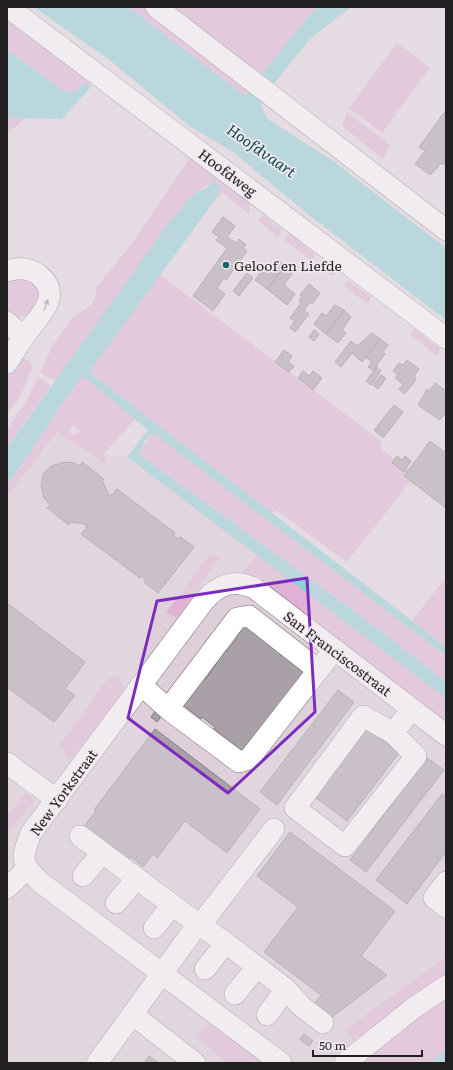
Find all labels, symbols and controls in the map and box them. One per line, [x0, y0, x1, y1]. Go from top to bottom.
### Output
water label: Hoofdvaart [223, 118, 301, 182]
street label: Hoofdweg [195, 143, 262, 201]
place label: Geloof en Liefde [234, 255, 342, 275]
marker: Geloof en Liefde [221, 260, 231, 270]
one-way arrow [44, 299, 50, 311]
street label: San Franciscostraat [280, 606, 396, 700]
street label: New Yorkstraat [25, 744, 102, 840]
scale bar [313, 1032, 422, 1058]
text: 50 m [319, 1036, 346, 1054]

